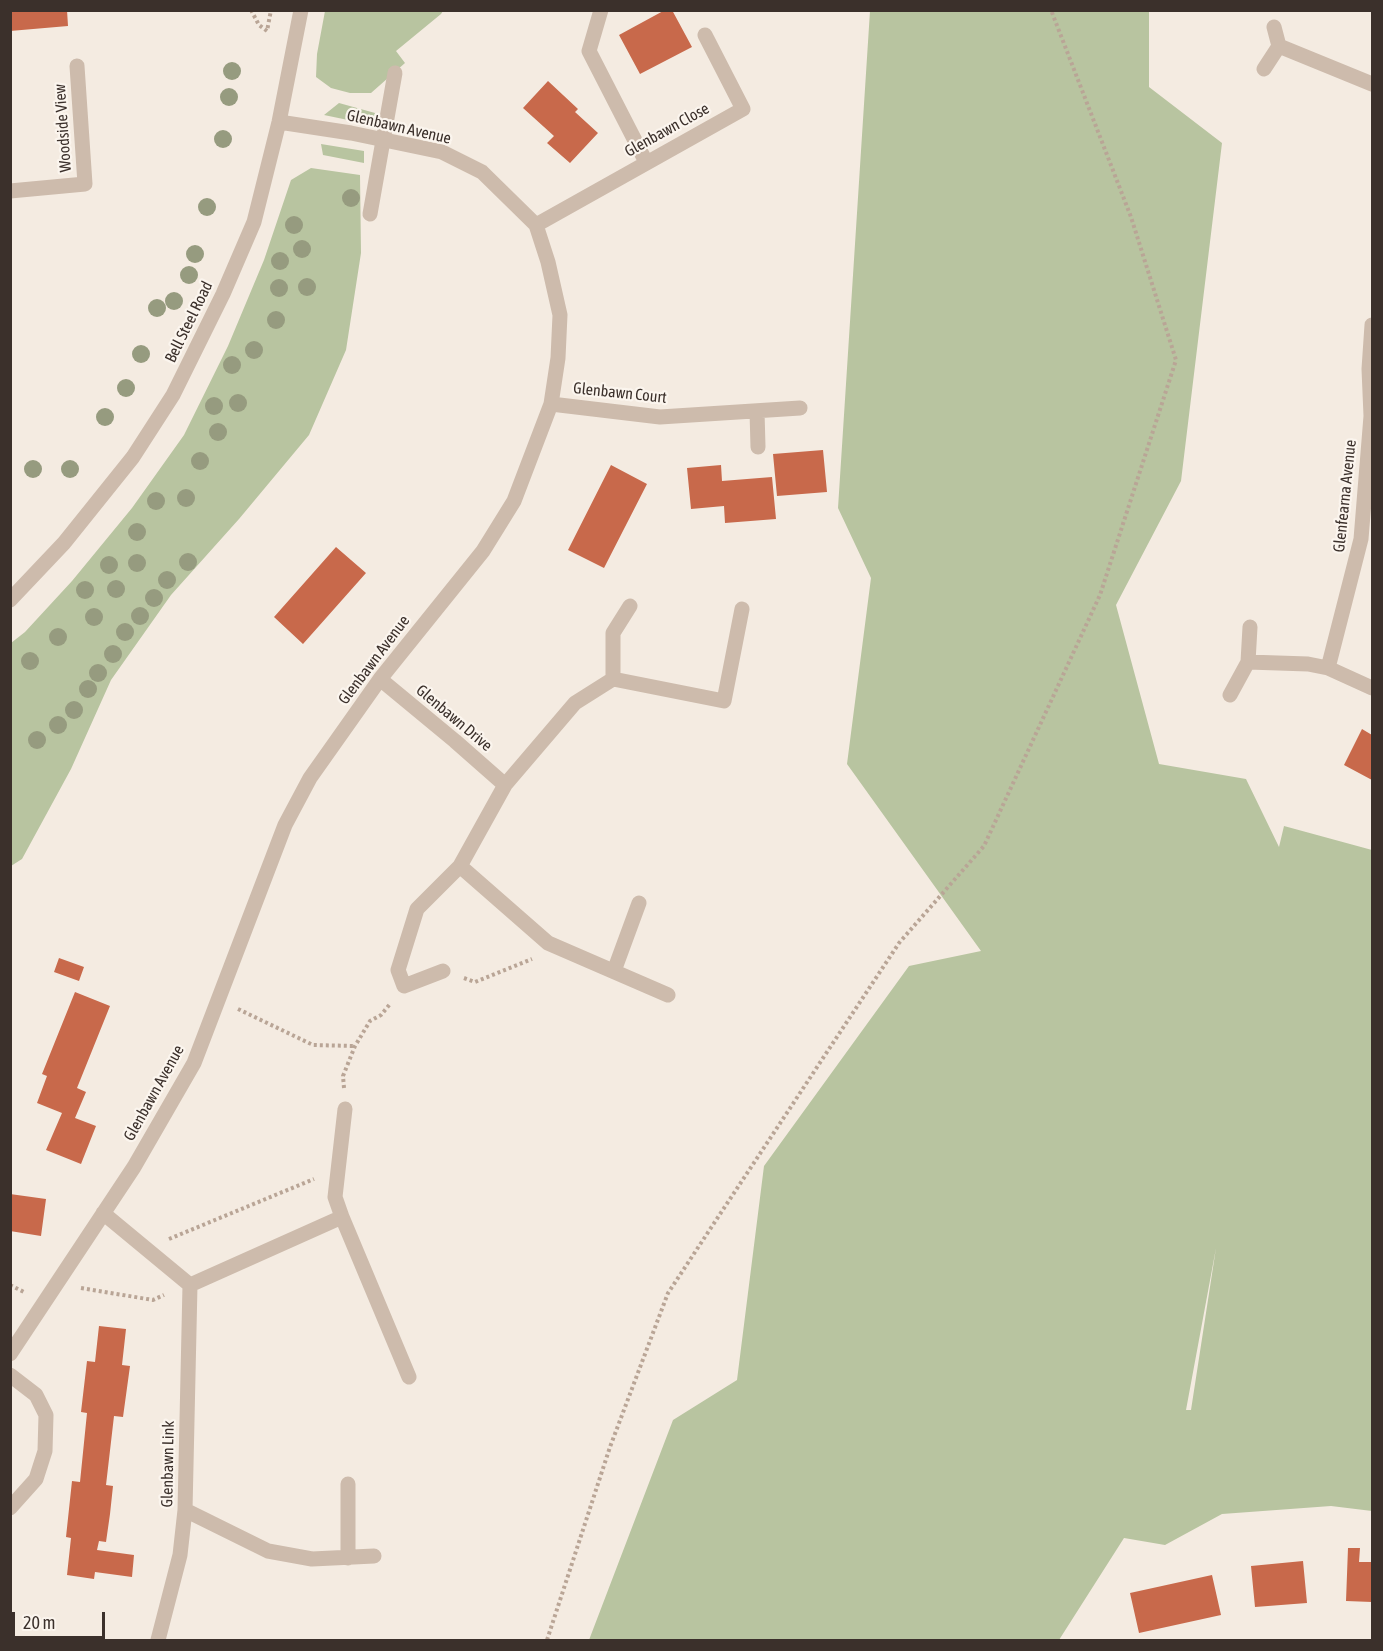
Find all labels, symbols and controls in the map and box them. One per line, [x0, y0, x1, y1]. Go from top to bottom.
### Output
street label: Woodside View [50, 83, 76, 173]
street label: Glenbawn Close [621, 99, 713, 161]
street label: Glenbawn Avenue [345, 106, 453, 148]
street label: Bell Steel Road [161, 278, 217, 366]
street label: Glenbawn Court [572, 379, 668, 407]
street label: Glenfearna Avenue [1330, 439, 1360, 553]
street label: Glenbawn Avenue [334, 612, 414, 708]
street label: Glenbawn Drive [412, 681, 496, 755]
street label: Glenbawn Avenue [120, 1042, 188, 1144]
street label: Glenbawn Link [158, 1420, 178, 1508]
scale bar [15, 1600, 108, 1638]
text: 20 m [23, 1612, 55, 1633]

